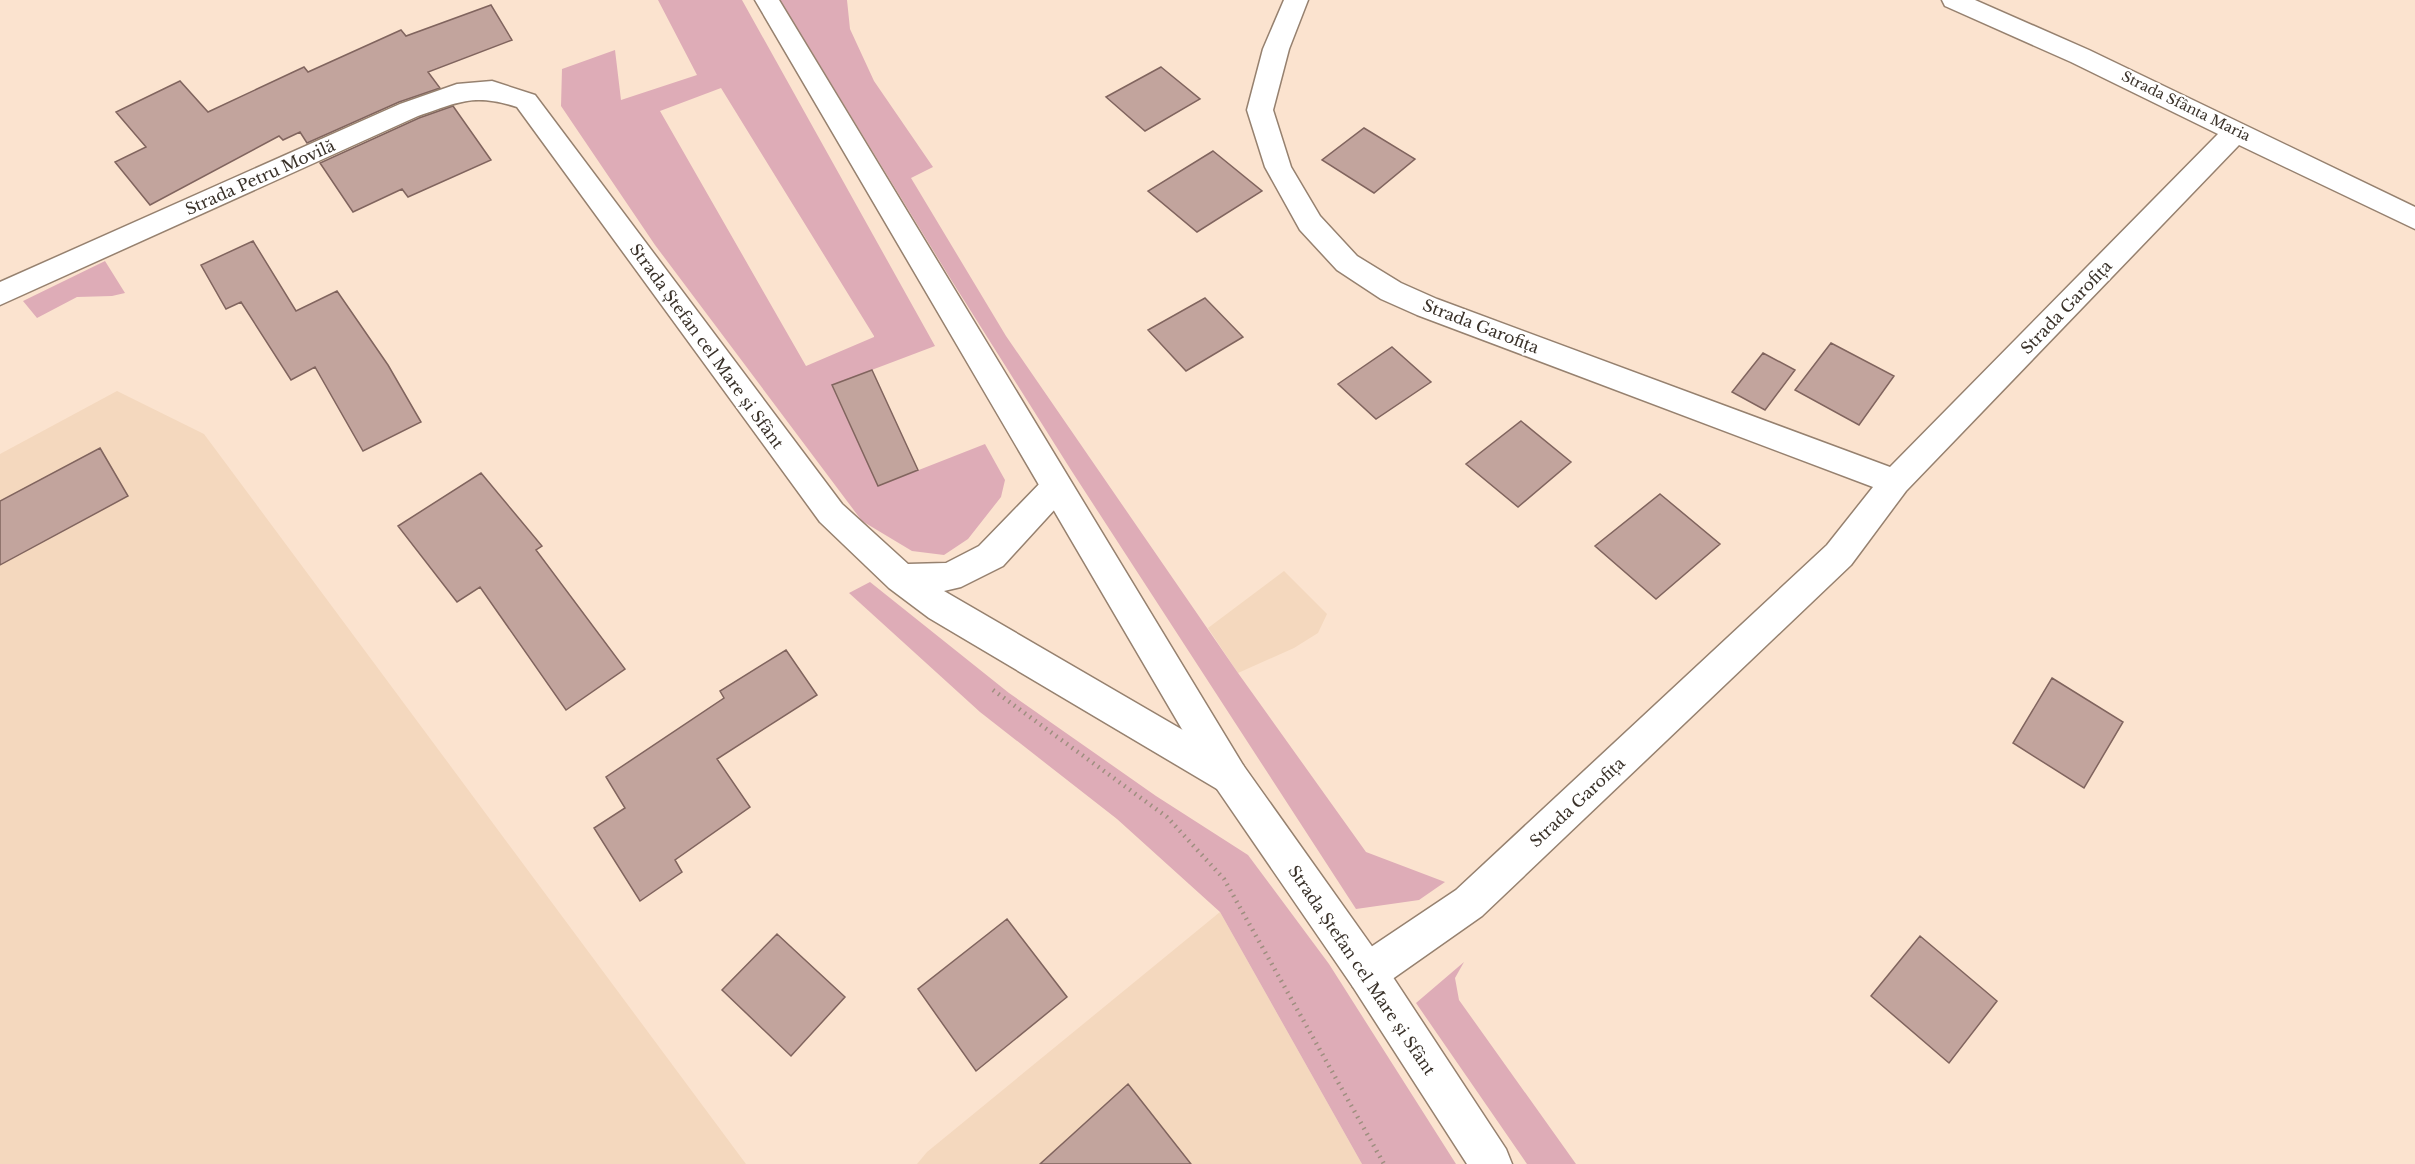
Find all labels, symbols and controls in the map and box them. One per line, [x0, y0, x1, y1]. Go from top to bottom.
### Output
street label: Strada Sfânta Maria [2119, 67, 2254, 145]
street label: Strada Petru Movilă [182, 135, 338, 219]
street label: Strada Ștefan cel Mare și Sfânt [625, 240, 788, 453]
street label: Strada Garofița [2016, 256, 2117, 359]
street label: Strada Garofița [1420, 295, 1542, 358]
street label: Strada Garofița [1525, 753, 1630, 852]
street label: Strada Ștefan cel Mare și Sfânt [1283, 861, 1440, 1079]

